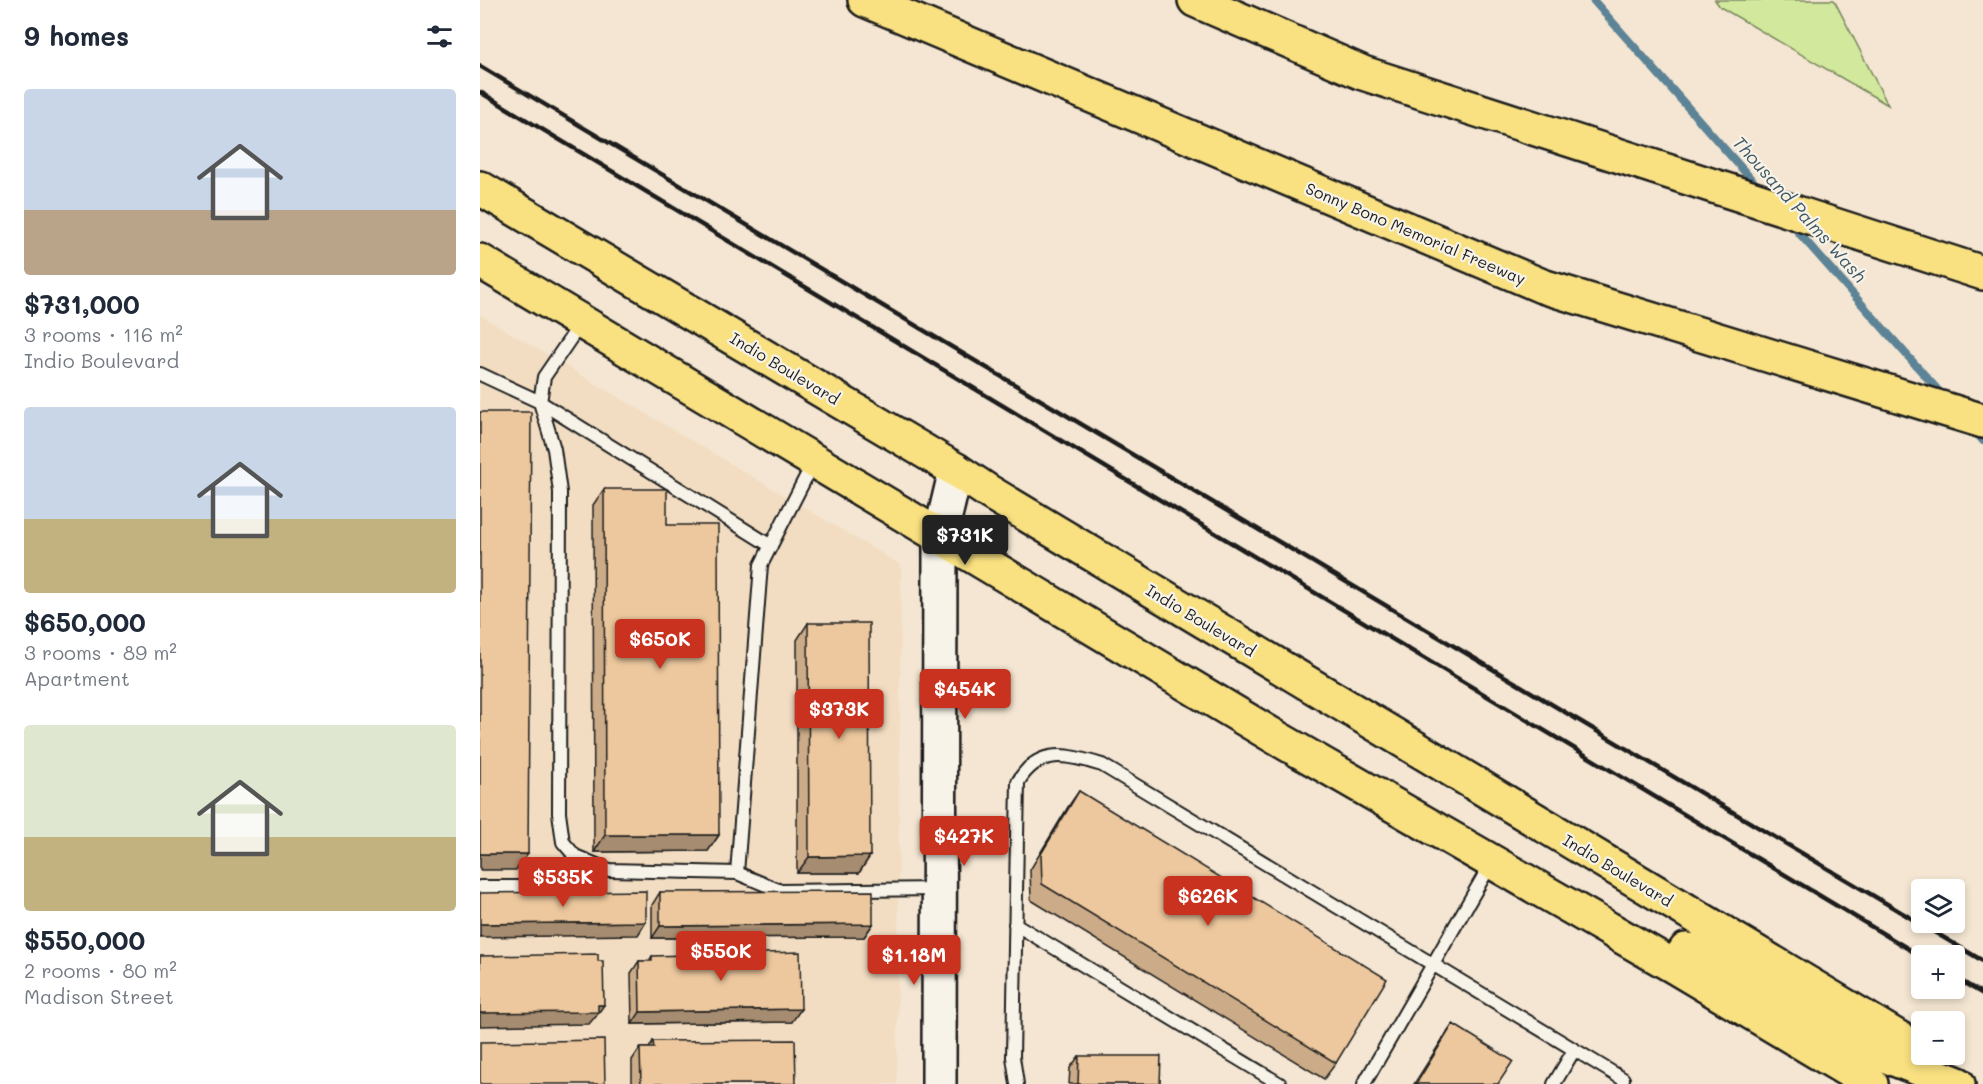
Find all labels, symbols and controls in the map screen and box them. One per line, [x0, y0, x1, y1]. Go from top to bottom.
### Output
text: 9 homes [24, 19, 129, 53]
icon: filters [423, 20, 456, 53]
icon: home [186, 128, 294, 236]
water label: Thousand Palms Wash [1728, 131, 1872, 287]
street label: Sonny Bono Memorial Freeway [1303, 177, 1529, 289]
text: $731,000 [24, 287, 140, 321]
text: 3 rooms · 116 m² [24, 321, 183, 347]
street label: Indio Boulevard [726, 327, 844, 409]
text: Indio Boulevard [24, 347, 179, 373]
icon: home [186, 446, 294, 554]
pin: $731K [923, 515, 1007, 566]
text: $731K [936, 521, 994, 547]
street label: Indio Boulevard [1142, 579, 1260, 661]
text: $650,000 [24, 605, 146, 639]
pin: $650K [618, 619, 702, 670]
text: $650K [629, 625, 691, 651]
text: 3 rooms · 89 m² [24, 639, 177, 665]
text: Apartment [24, 665, 130, 691]
pin: $454K [923, 669, 1007, 720]
text: $454K [934, 675, 996, 701]
pin: $373K [797, 689, 881, 740]
text: $373K [809, 695, 869, 721]
icon: home [186, 764, 294, 872]
pin: $427K [922, 816, 1006, 867]
text: $427K [934, 822, 994, 848]
street label: Indio Boulevard [1559, 829, 1677, 911]
pin: $535K [521, 857, 605, 908]
text: $535K [533, 863, 593, 889]
pin: $626K [1166, 876, 1250, 927]
map controls [1911, 879, 1965, 1065]
button: layers [1911, 879, 1965, 933]
text: $626K [1178, 882, 1238, 908]
text: $550,000 [24, 923, 145, 957]
pin: $550K [679, 931, 763, 982]
pin: $1.18M [865, 935, 963, 986]
text: $550K [690, 937, 752, 963]
text: $1.18M [882, 941, 946, 967]
button: + [1911, 945, 1965, 999]
text: 2 rooms · 80 m² [24, 957, 177, 983]
text: Madison Street [24, 983, 174, 1009]
button: − [1911, 1011, 1965, 1065]

